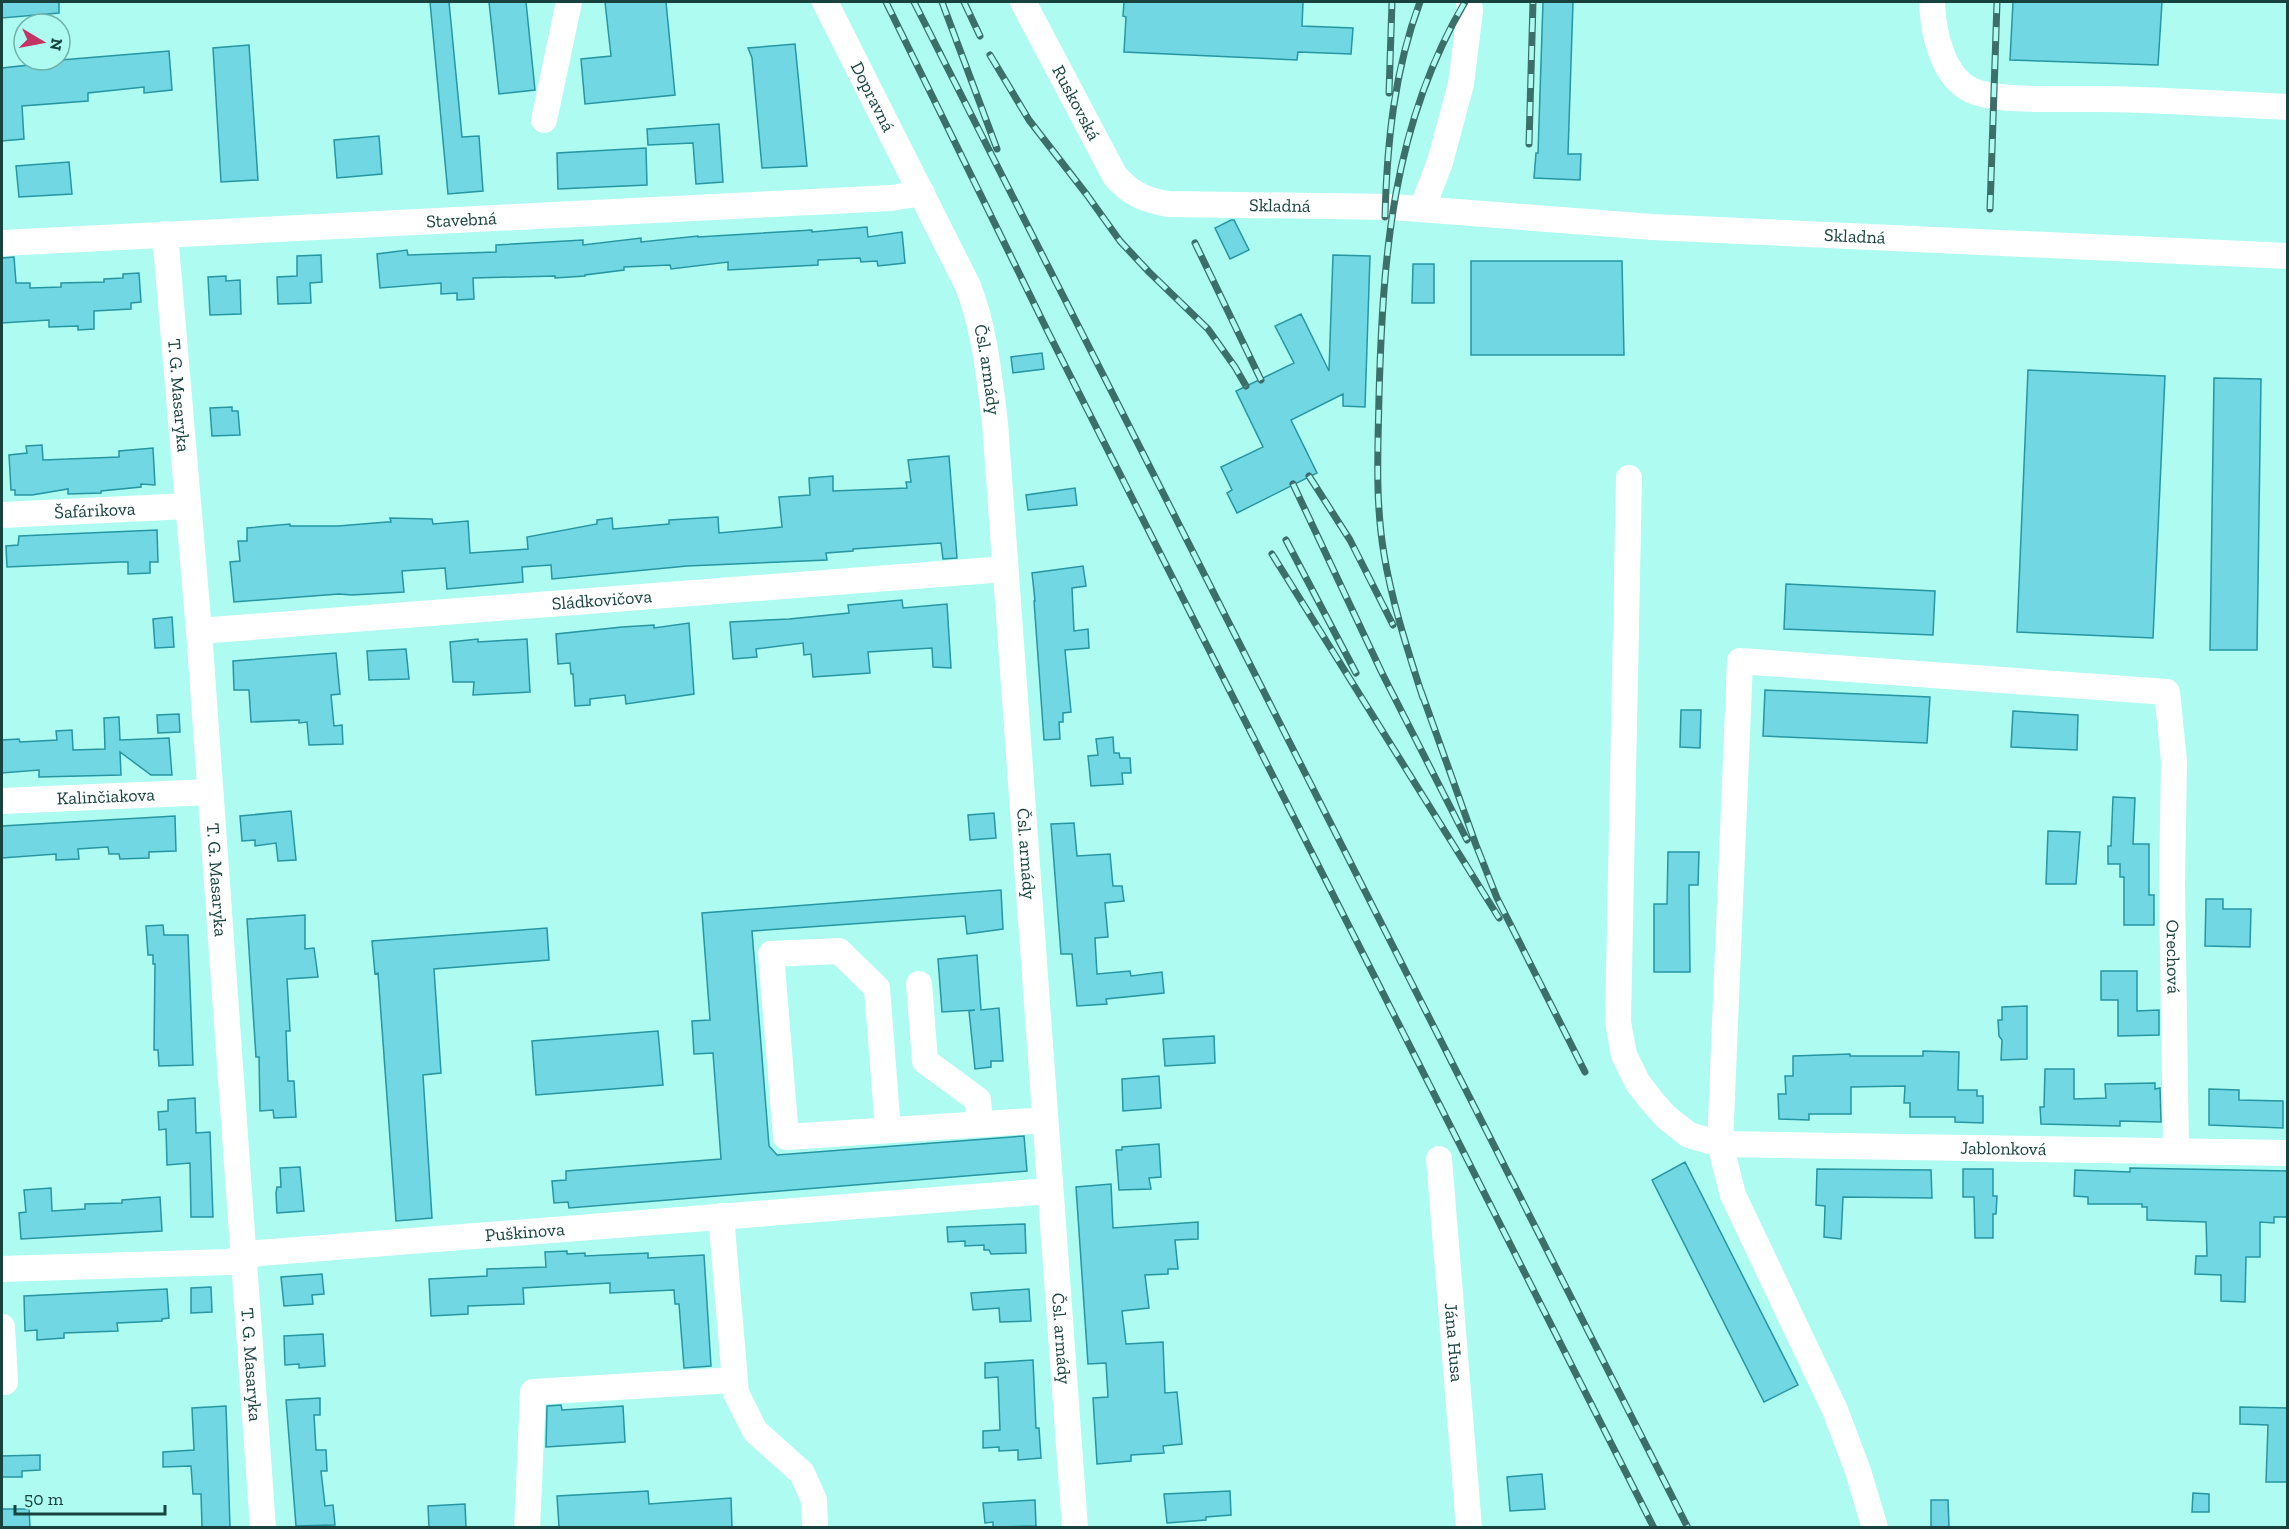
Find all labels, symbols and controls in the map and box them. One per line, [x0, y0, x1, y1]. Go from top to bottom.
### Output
north arrow [12, 12, 72, 72]
text: N [46, 37, 67, 52]
street label: Dopravná [846, 58, 900, 136]
street label: Ruskovská [1047, 61, 1105, 144]
street label: Skladná [1249, 194, 1311, 217]
street label: Stavebná [426, 207, 498, 233]
street label: Skladná [1824, 224, 1886, 249]
street label: Čsl. armády [969, 322, 1005, 417]
street label: T. G. Masaryka [163, 338, 195, 453]
street label: Šafárikova [54, 498, 136, 523]
street label: Sládkovičova [551, 585, 653, 615]
street label: Kalinčiakova [56, 783, 156, 810]
street label: Čsl. armády [1012, 807, 1041, 901]
street label: T. G. Masaryka [202, 822, 232, 938]
street label: Orechová [2162, 919, 2185, 994]
street label: Jablonková [1960, 1137, 2047, 1160]
street label: Puškinova [484, 1218, 566, 1246]
street label: Čsl. armády [1047, 1292, 1076, 1386]
street label: Jána Husa [1440, 1302, 1468, 1383]
street label: T. G. Masaryka [236, 1307, 266, 1423]
scale bar [15, 1478, 165, 1516]
text: 50 m [24, 1488, 64, 1510]

